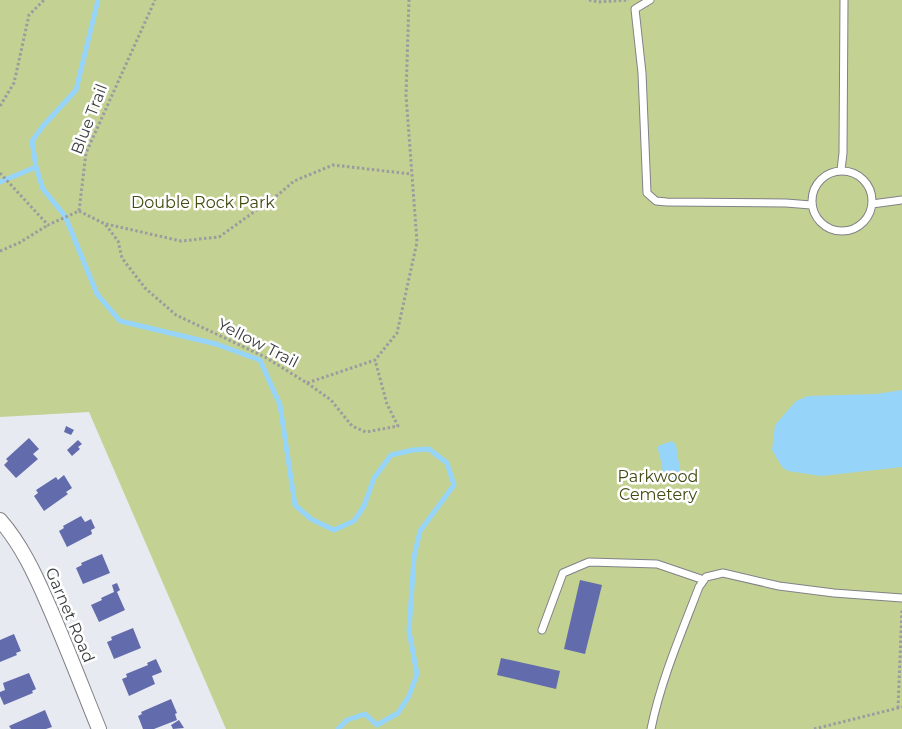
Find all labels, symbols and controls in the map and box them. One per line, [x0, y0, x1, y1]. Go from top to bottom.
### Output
street label: Blue Trail [67, 81, 111, 157]
park label: Double Rock Park [131, 193, 275, 212]
street label: Yellow Trail [214, 314, 302, 372]
park label: Parkwood Cemetery [618, 467, 698, 504]
street label: Garnet Road [42, 565, 98, 665]

